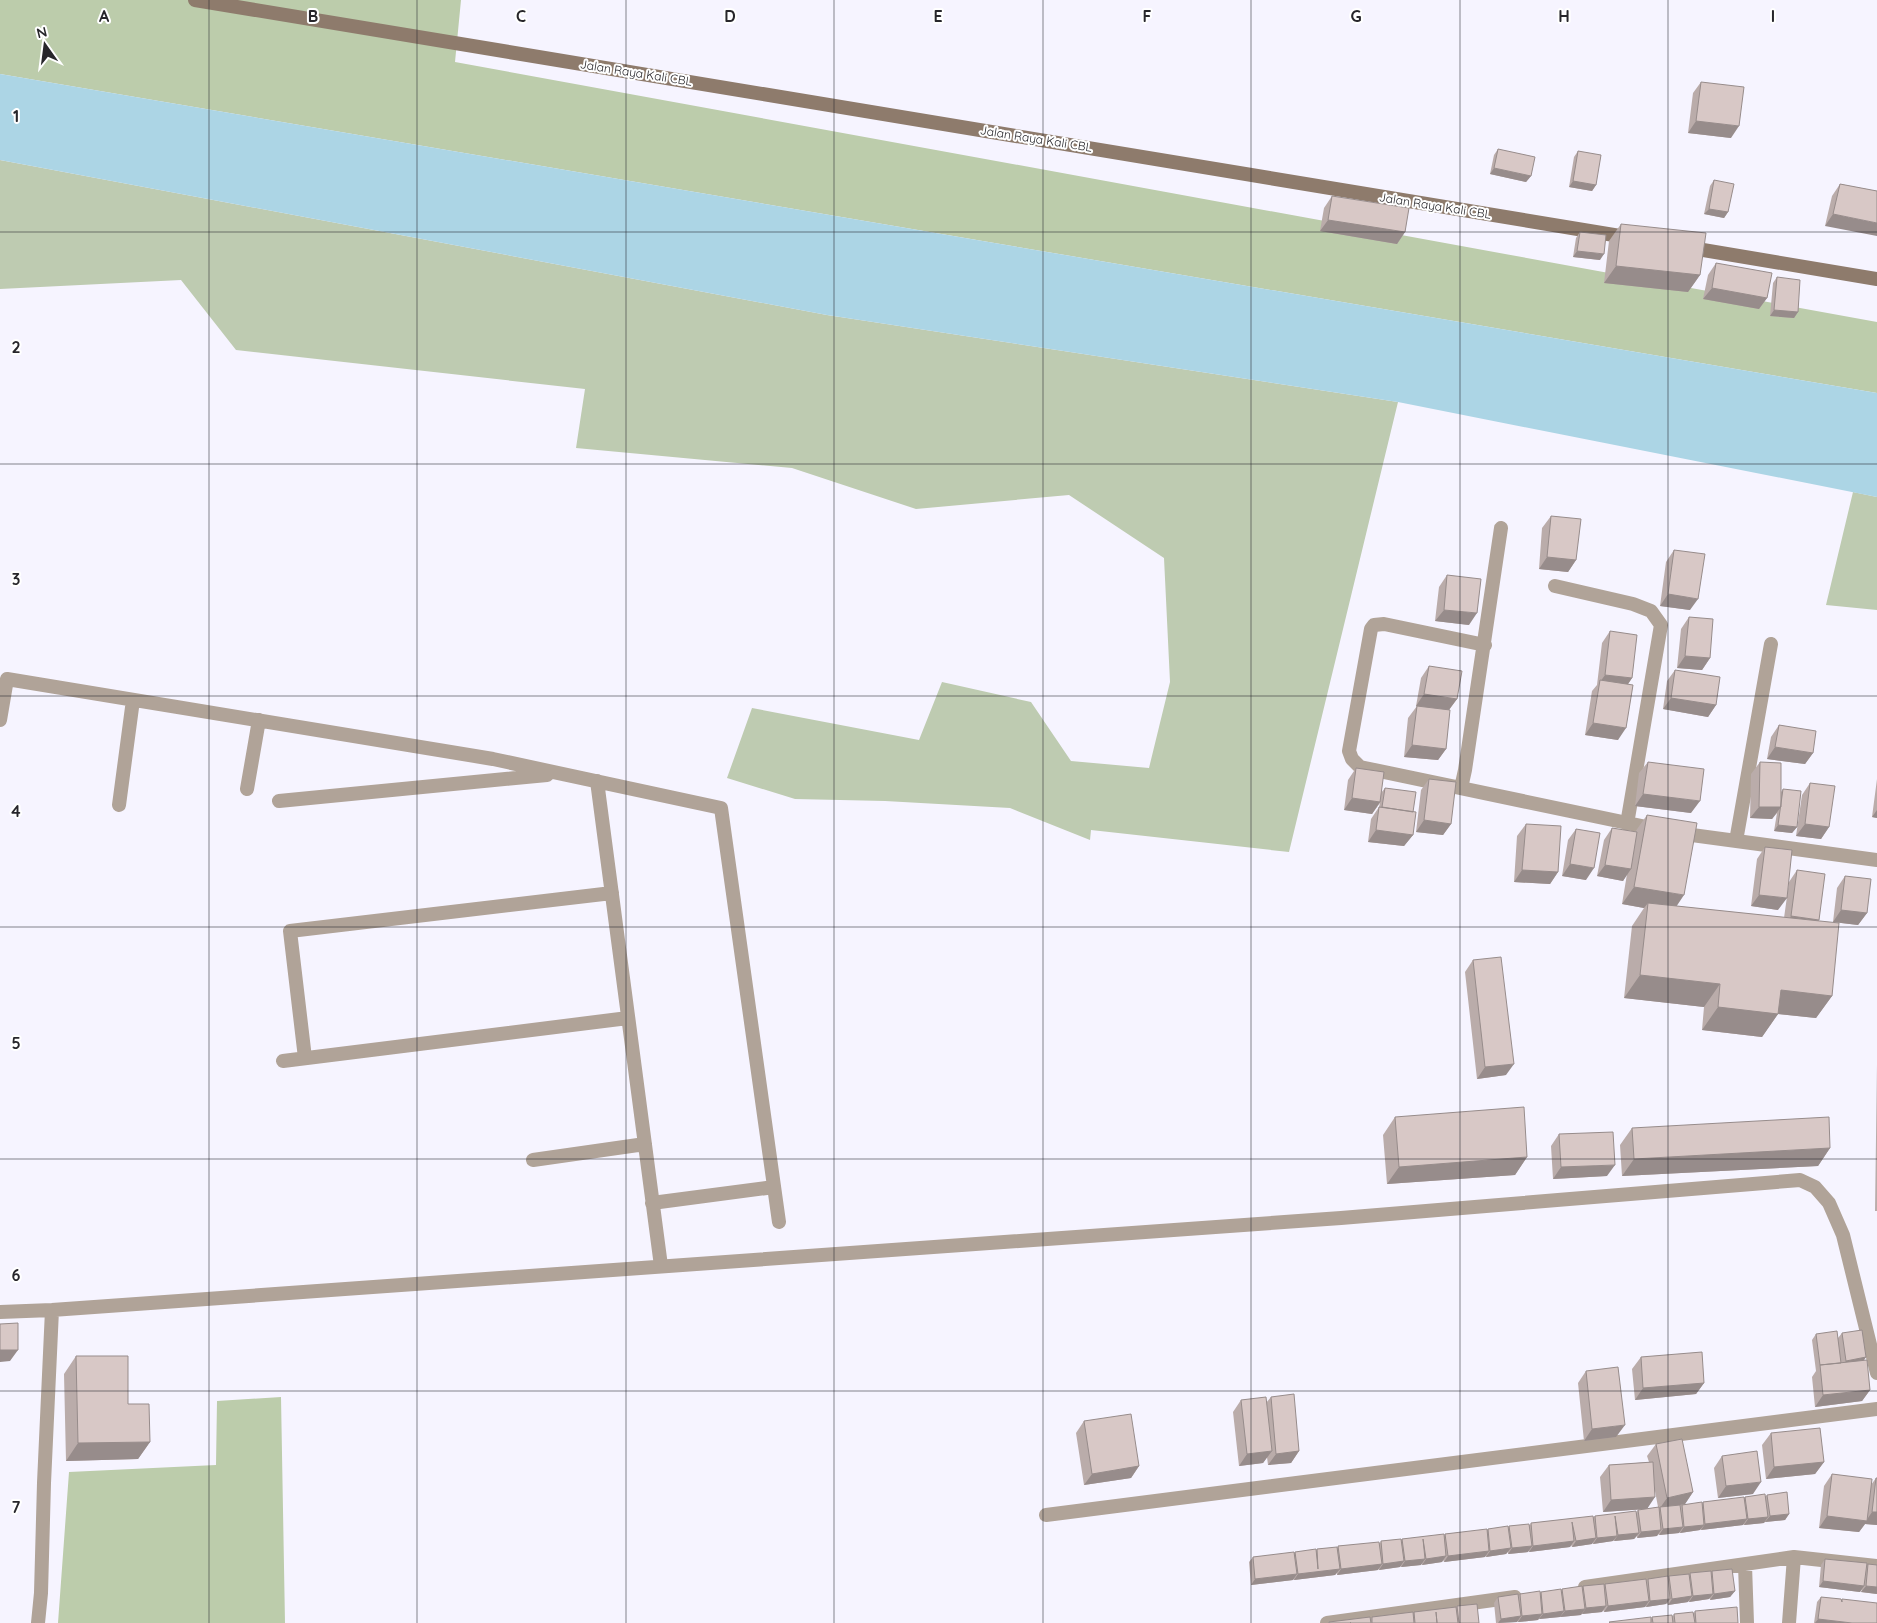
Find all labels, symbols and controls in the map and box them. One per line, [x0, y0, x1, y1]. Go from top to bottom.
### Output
text: A [99, 6, 110, 26]
text: B [308, 6, 318, 26]
text: C [516, 6, 526, 26]
text: D [724, 6, 736, 26]
text: E [933, 6, 943, 26]
text: F [1143, 6, 1152, 26]
text: G [1350, 6, 1362, 26]
text: H [1558, 6, 1570, 26]
text: I [1771, 6, 1775, 26]
north arrow [20, 20, 70, 70]
text: N [35, 22, 49, 42]
street label: Jalan Raya Kali CBL [579, 56, 694, 89]
text: 1 [13, 106, 19, 126]
street label: Jalan Raya Kali CBL [979, 122, 1094, 155]
street label: Jalan Raya Kali CBL [1378, 189, 1493, 222]
text: 2 [11, 337, 21, 357]
text: 3 [12, 569, 20, 589]
text: 4 [11, 801, 21, 821]
text: 5 [11, 1033, 21, 1053]
text: 6 [12, 1265, 21, 1285]
text: 7 [12, 1497, 21, 1517]

